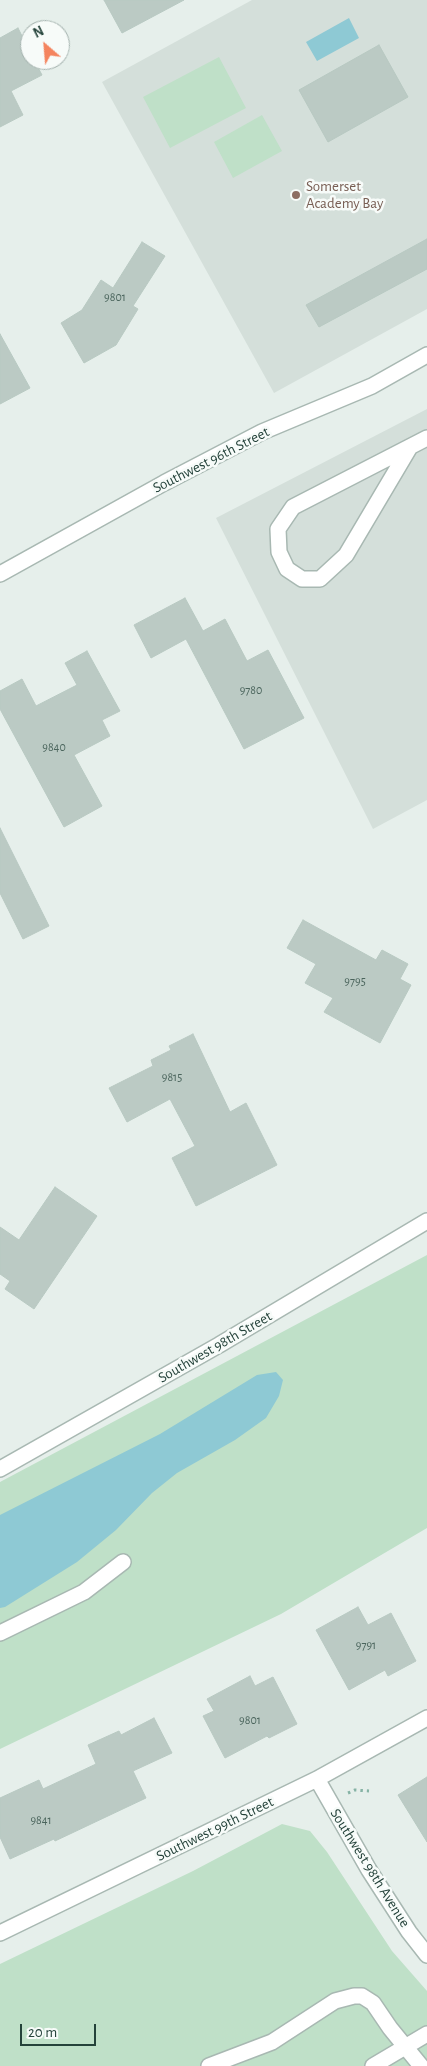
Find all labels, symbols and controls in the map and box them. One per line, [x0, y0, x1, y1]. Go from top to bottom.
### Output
north arrow [20, 20, 70, 70]
text: N [31, 24, 46, 41]
place label: Somerset Academy Bay [306, 177, 383, 212]
marker: Somerset Academy Bay [290, 189, 302, 201]
house number: 9801 [104, 290, 126, 304]
street label: Southwest 96th Street [150, 423, 272, 497]
house number: 9780 [240, 683, 262, 697]
house number: 9840 [42, 740, 66, 754]
house number: 9795 [344, 974, 366, 988]
house number: 9815 [162, 1070, 182, 1084]
street label: Southwest 98th Street [155, 1307, 275, 1387]
house number: 9791 [356, 1638, 376, 1652]
house number: 9801 [239, 1713, 261, 1727]
street label: Southwest 99th Street [153, 1793, 277, 1865]
street label: Southwest 98th Avenue [326, 1805, 414, 1931]
house number: 9841 [30, 1813, 52, 1827]
scale bar [22, 2014, 99, 2046]
text: 20 m [28, 2025, 57, 2040]

